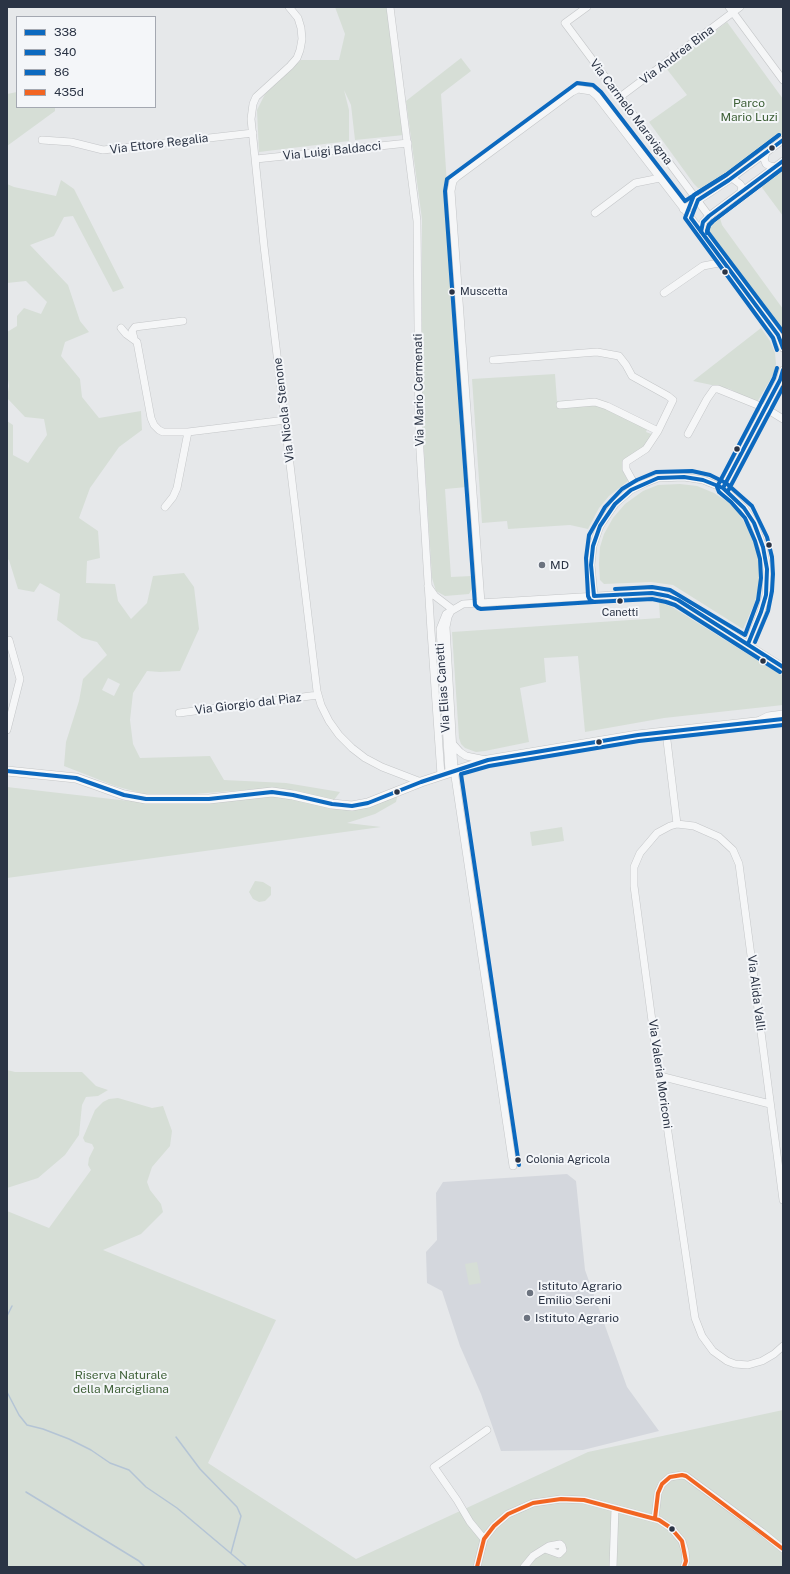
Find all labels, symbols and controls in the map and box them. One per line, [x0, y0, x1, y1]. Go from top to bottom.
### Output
legend [16, 16, 156, 108]
street label: Via Andrea Bina [637, 23, 717, 87]
text: 338 [54, 25, 77, 39]
text: 340 [54, 45, 76, 59]
street label: Via Carmelo Maravigna [587, 56, 675, 168]
text: 86 [54, 65, 69, 79]
text: 435d [54, 85, 84, 99]
park label: Parco Mario Luzi [720, 96, 778, 124]
street label: Via Ettore Regalia [109, 131, 209, 157]
street label: Via Luigi Baldacci [282, 139, 382, 163]
unlabelled marker [767, 143, 777, 153]
unlabelled marker [720, 267, 730, 277]
place label: Muscetta [460, 285, 508, 299]
marker: Muscetta [447, 287, 457, 297]
street label: Via Mario Cermenati [411, 333, 427, 447]
street label: Via Nicola Stenone [270, 357, 298, 463]
unlabelled marker [732, 444, 742, 454]
unlabelled marker [764, 540, 774, 550]
place label: MD [550, 558, 569, 572]
marker: MD [537, 560, 547, 570]
marker: Canetti [615, 596, 625, 606]
place label: Canetti [602, 606, 638, 620]
street label: Via Elias Canetti [433, 643, 453, 733]
unlabelled marker [758, 656, 768, 666]
street label: Via Giorgio dal Piaz [194, 690, 302, 718]
unlabelled marker [594, 737, 604, 747]
unlabelled marker [392, 787, 402, 797]
street label: Via Alida Valli [744, 954, 768, 1032]
street label: Via Valeria Moriconi [645, 1018, 675, 1130]
place label: Colonia Agricola [526, 1153, 610, 1167]
marker: Colonia Agricola [513, 1155, 523, 1165]
place label: Istituto Agrario Emilio Sereni [538, 1279, 622, 1307]
marker: Istituto Agrario Emilio Sereni [525, 1288, 535, 1298]
place label: Istituto Agrario [535, 1311, 619, 1325]
marker: Istituto Agrario [522, 1313, 532, 1323]
park label: Riserva Naturale della Marcigliana [73, 1368, 169, 1396]
unlabelled marker [667, 1524, 677, 1534]

